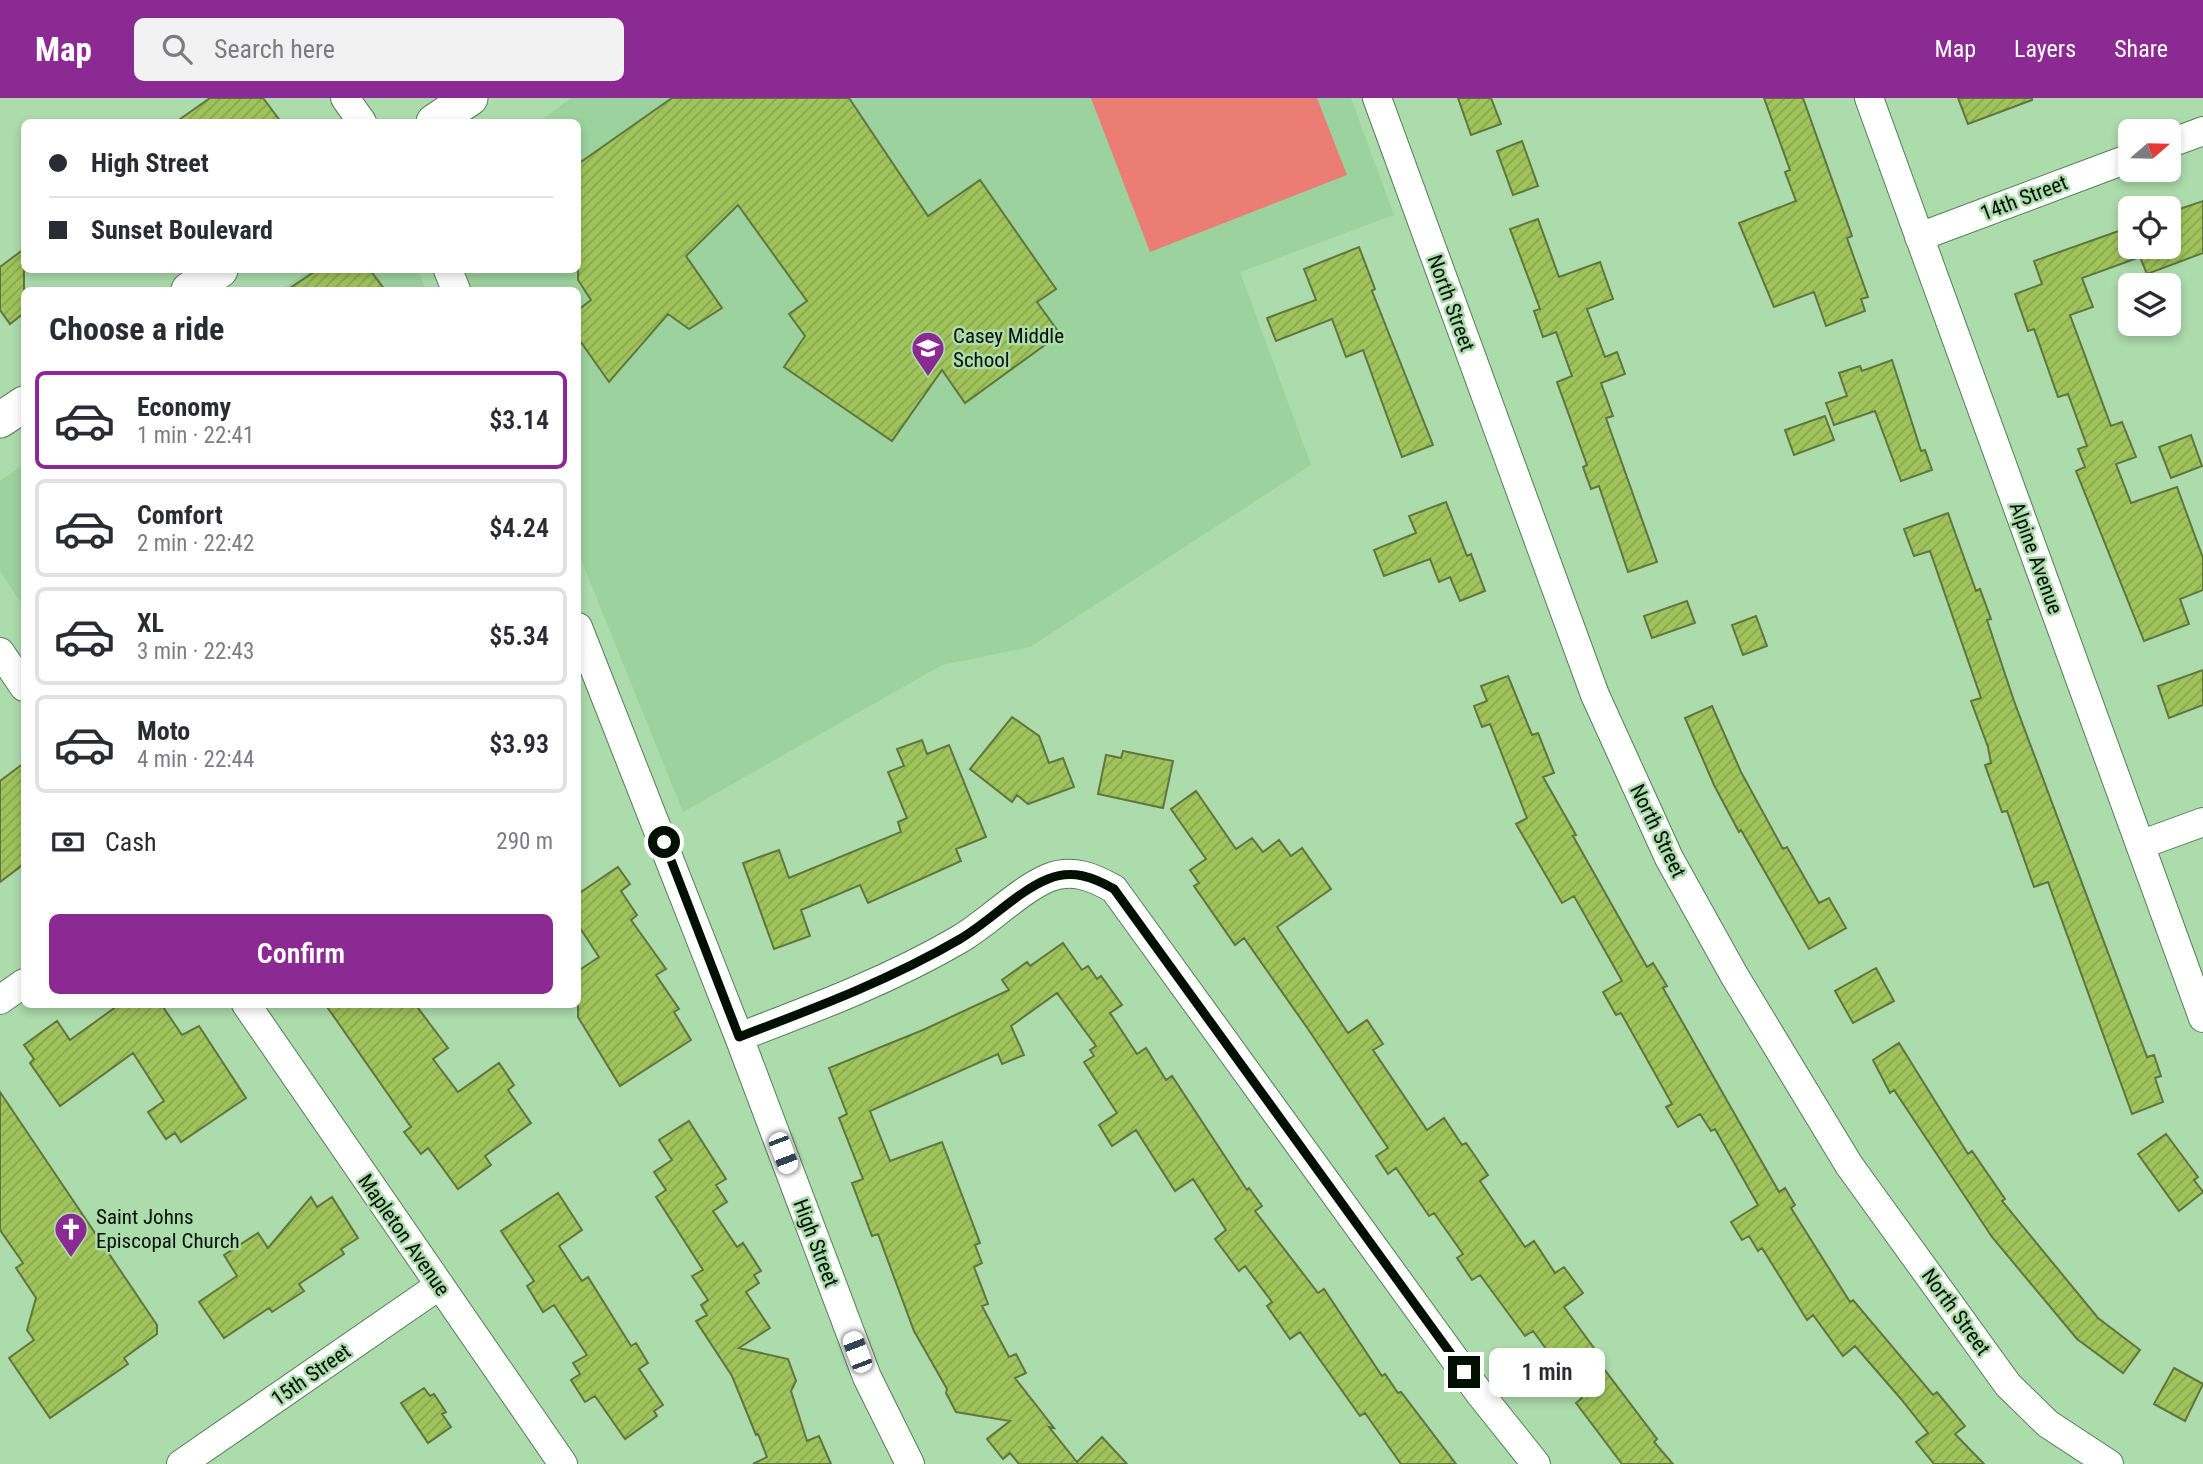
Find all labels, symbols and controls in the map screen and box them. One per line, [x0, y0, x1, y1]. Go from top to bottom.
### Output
search box [134, 18, 624, 81]
text: Map [35, 30, 92, 69]
icon: search [158, 30, 196, 68]
text: Search here [214, 34, 335, 64]
text: Map [1935, 35, 1976, 63]
text: Layers [2014, 35, 2076, 63]
text: Share [2114, 35, 2168, 63]
north arrow [2118, 119, 2180, 182]
map controls [2118, 119, 2181, 336]
text: High Street [91, 148, 209, 178]
street label: 14th Street [1977, 170, 2071, 226]
button: locate [2118, 196, 2181, 259]
text: Sunset Boulevard [91, 215, 273, 245]
street label: North Street [1422, 252, 1480, 354]
button: layers [2118, 273, 2181, 336]
text: Choose a ride [49, 310, 224, 348]
place label: Casey Middle School [953, 324, 1064, 372]
school or university icon: Casey Middle School [909, 329, 947, 378]
icon: car [53, 389, 116, 452]
text: Economy [137, 392, 231, 422]
text: $3.14 [489, 405, 549, 435]
text: 1 min · 22:41 [137, 422, 254, 449]
icon: car [53, 497, 116, 560]
street label: Alpine Avenue [2005, 499, 2067, 617]
text: Comfort [137, 500, 223, 530]
text: $4.24 [489, 513, 549, 543]
text: 2 min · 22:42 [137, 530, 254, 557]
icon: car [53, 605, 116, 668]
text: XL [137, 608, 164, 638]
text: $5.34 [489, 621, 549, 651]
text: 3 min · 22:43 [137, 638, 254, 665]
icon: car [53, 713, 116, 776]
text: Moto [137, 716, 190, 746]
text: $3.93 [489, 729, 549, 759]
text: 4 min · 22:44 [137, 746, 254, 773]
street label: North Street [1625, 780, 1691, 882]
icon: cash [49, 823, 87, 861]
route start [648, 826, 680, 858]
text: Cash [105, 827, 157, 857]
text: 290 m [496, 828, 553, 855]
button: Confirm [49, 914, 553, 994]
car [766, 1130, 801, 1176]
street label: Mapleton Avenue [353, 1170, 455, 1301]
street label: High Street [788, 1196, 844, 1290]
place label: Saint Johns Episcopal Church [96, 1205, 240, 1253]
church icon: Saint Johns Episcopal Church [52, 1210, 90, 1259]
street label: North Street [1917, 1264, 1995, 1360]
car [840, 1329, 875, 1375]
street label: 15th Street [267, 1339, 355, 1411]
callout: 1 min [1488, 1348, 1604, 1396]
route end [1448, 1356, 1480, 1388]
text: 1 min [1522, 1359, 1572, 1386]

